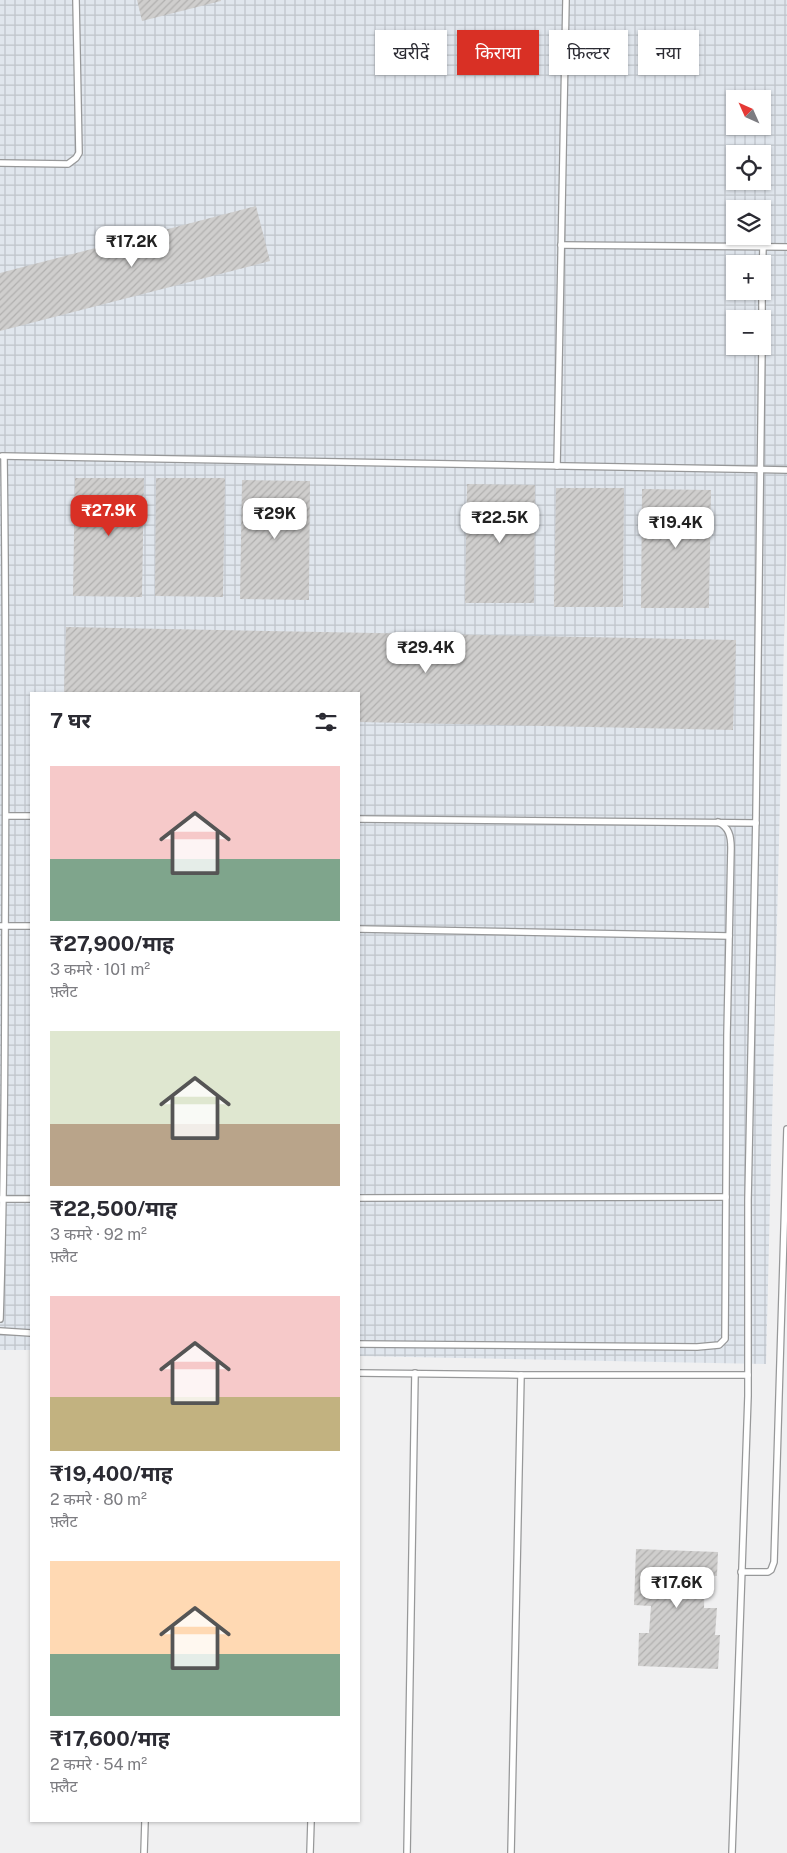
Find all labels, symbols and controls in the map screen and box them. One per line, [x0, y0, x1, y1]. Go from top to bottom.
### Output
chip: खरीदें [375, 30, 447, 75]
chip: किराया [457, 30, 539, 75]
chip: फ़िल्टर [549, 30, 628, 75]
chip: नया [638, 30, 699, 75]
north arrow [726, 90, 771, 135]
map controls [726, 90, 771, 355]
button: locate [726, 145, 771, 190]
button: layers [726, 200, 771, 245]
pin: ₹17.2K [91, 226, 173, 268]
text: ₹17.2K [106, 232, 158, 251]
button: + [726, 255, 771, 300]
button: − [726, 310, 771, 355]
pin: ₹27.9K [68, 494, 150, 537]
pin: ₹29K [245, 498, 305, 540]
text: ₹27.9K [82, 501, 136, 520]
pin: ₹22.5K [459, 502, 541, 544]
text: ₹29K [254, 504, 296, 523]
pin: ₹19.4K [635, 506, 717, 549]
text: ₹22.5K [471, 508, 529, 527]
text: ₹19.4K [649, 513, 703, 532]
pin: ₹29.4K [385, 632, 467, 674]
text: ₹29.4K [397, 638, 455, 657]
text: 7 घर [50, 708, 91, 733]
icon: filters [312, 708, 340, 736]
icon: home [150, 798, 240, 888]
text: ₹27,900/माह [50, 931, 174, 956]
text: 3 कमरे · 101 m² [50, 960, 150, 979]
text: फ़्लैट [50, 982, 78, 1001]
icon: home [150, 1063, 240, 1153]
text: ₹22,500/माह [50, 1196, 177, 1221]
text: 3 कमरे · 92 m² [50, 1225, 147, 1244]
text: फ़्लैट [50, 1247, 78, 1266]
icon: home [150, 1328, 240, 1418]
text: ₹19,400/माह [50, 1461, 173, 1486]
text: 2 कमरे · 80 m² [50, 1490, 147, 1509]
text: फ़्लैट [50, 1512, 78, 1531]
pin: ₹17.6K [636, 1566, 718, 1609]
text: ₹17.6K [651, 1573, 703, 1592]
icon: home [150, 1593, 240, 1683]
text: ₹17,600/माह [50, 1726, 170, 1751]
text: 2 कमरे · 54 m² [50, 1755, 147, 1774]
text: फ़्लैट [50, 1777, 78, 1796]

